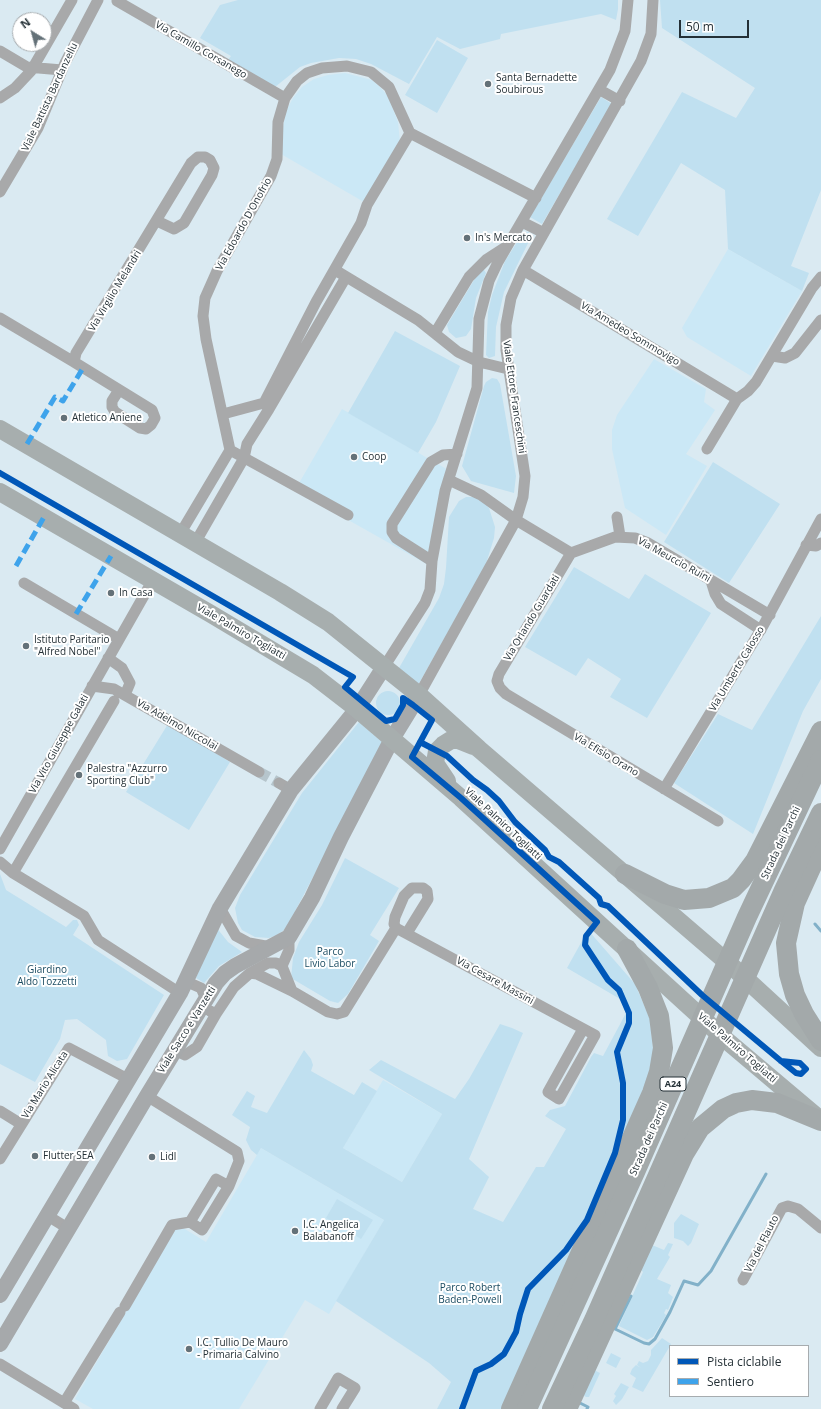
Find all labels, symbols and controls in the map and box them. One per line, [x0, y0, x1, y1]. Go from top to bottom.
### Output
north arrow [12, 12, 52, 52]
scale bar [681, 12, 751, 38]
text: N [17, 14, 33, 32]
text: 50 m [686, 18, 714, 35]
street label: Via Camillo Corsanego [153, 19, 249, 81]
street label: Viale Battista Bardanzellu [20, 41, 80, 153]
place label: Santa Bernadette Soubirous [496, 72, 577, 96]
marker: Santa Bernadette Soubirous [483, 79, 493, 89]
street label: Via Edoardo D'Onofrio [214, 176, 274, 272]
place label: In's Mercato [475, 232, 532, 244]
marker: In's Mercato [462, 233, 472, 243]
street label: Via Virgilio Melandri [86, 248, 144, 334]
street label: Via Amedeo Sommovigo [578, 300, 682, 368]
street label: Viale Ettore Franceschini [500, 340, 528, 454]
place label: Atletico Aniene [72, 412, 142, 424]
marker: Atletico Aniene [59, 413, 69, 423]
place label: Coop [362, 451, 386, 463]
marker: Coop [349, 452, 359, 462]
street label: Via Meuccio Ruini [635, 535, 713, 585]
street label: Via Orlando Guardati [502, 573, 562, 663]
place label: In Casa [119, 587, 153, 599]
marker: In Casa [106, 588, 116, 598]
street label: Viale Palmiro Togliatti [194, 602, 288, 662]
street label: Via Umberto Calosso [707, 624, 767, 714]
place label: Istituto Paritario "Alfred Nobel" [34, 634, 109, 658]
marker: Istituto Paritario "Alfred Nobel" [21, 641, 31, 651]
street label: Via Vito Giuseppe Galati [27, 693, 91, 795]
street label: Via Adelmo Niccolai [134, 697, 220, 753]
street label: Via Efisio Orano [571, 731, 641, 779]
place label: Palestra "Azzurro Sporting Club" [87, 763, 167, 786]
marker: Palestra "Azzurro Sporting Club" [74, 770, 84, 780]
street label: Viale Palmiro Togliatti [462, 785, 544, 863]
street label: Strada dei Parchi [759, 805, 803, 881]
park label: Parco Livio Labor [305, 946, 355, 970]
street label: Via Cesare Massini [454, 955, 536, 1007]
park label: Giardino Aldo Tozzetti [17, 964, 77, 988]
street label: Viale Sacco e Vanzetti [155, 984, 219, 1076]
street label: Viale Palmiro Togliatti [695, 1010, 779, 1086]
street label: Via Mario Alicata [19, 1049, 71, 1121]
road number: A24 [660, 1077, 686, 1091]
street label: Strada dei Parchi [627, 1101, 671, 1177]
place label: Flutter SEA [43, 1150, 94, 1162]
marker: Flutter SEA [30, 1151, 40, 1161]
place label: Lidl [160, 1151, 176, 1163]
marker: Lidl [147, 1152, 157, 1162]
street label: Via del Flauto [742, 1213, 782, 1275]
place label: I.C. Angelica Balabanoff [303, 1219, 359, 1242]
marker: I.C. Angelica Balabanoff [290, 1226, 300, 1236]
park label: Parco Robert Baden-Powell [438, 1282, 502, 1306]
place label: I.C. Tullio De Mauro - Primaria Calvino [197, 1337, 288, 1360]
marker: I.C. Tullio De Mauro - Primaria Calvino [184, 1344, 194, 1354]
legend [669, 1345, 809, 1397]
text: Pista ciclabile [707, 1353, 781, 1370]
text: Sentiero [707, 1373, 754, 1390]

